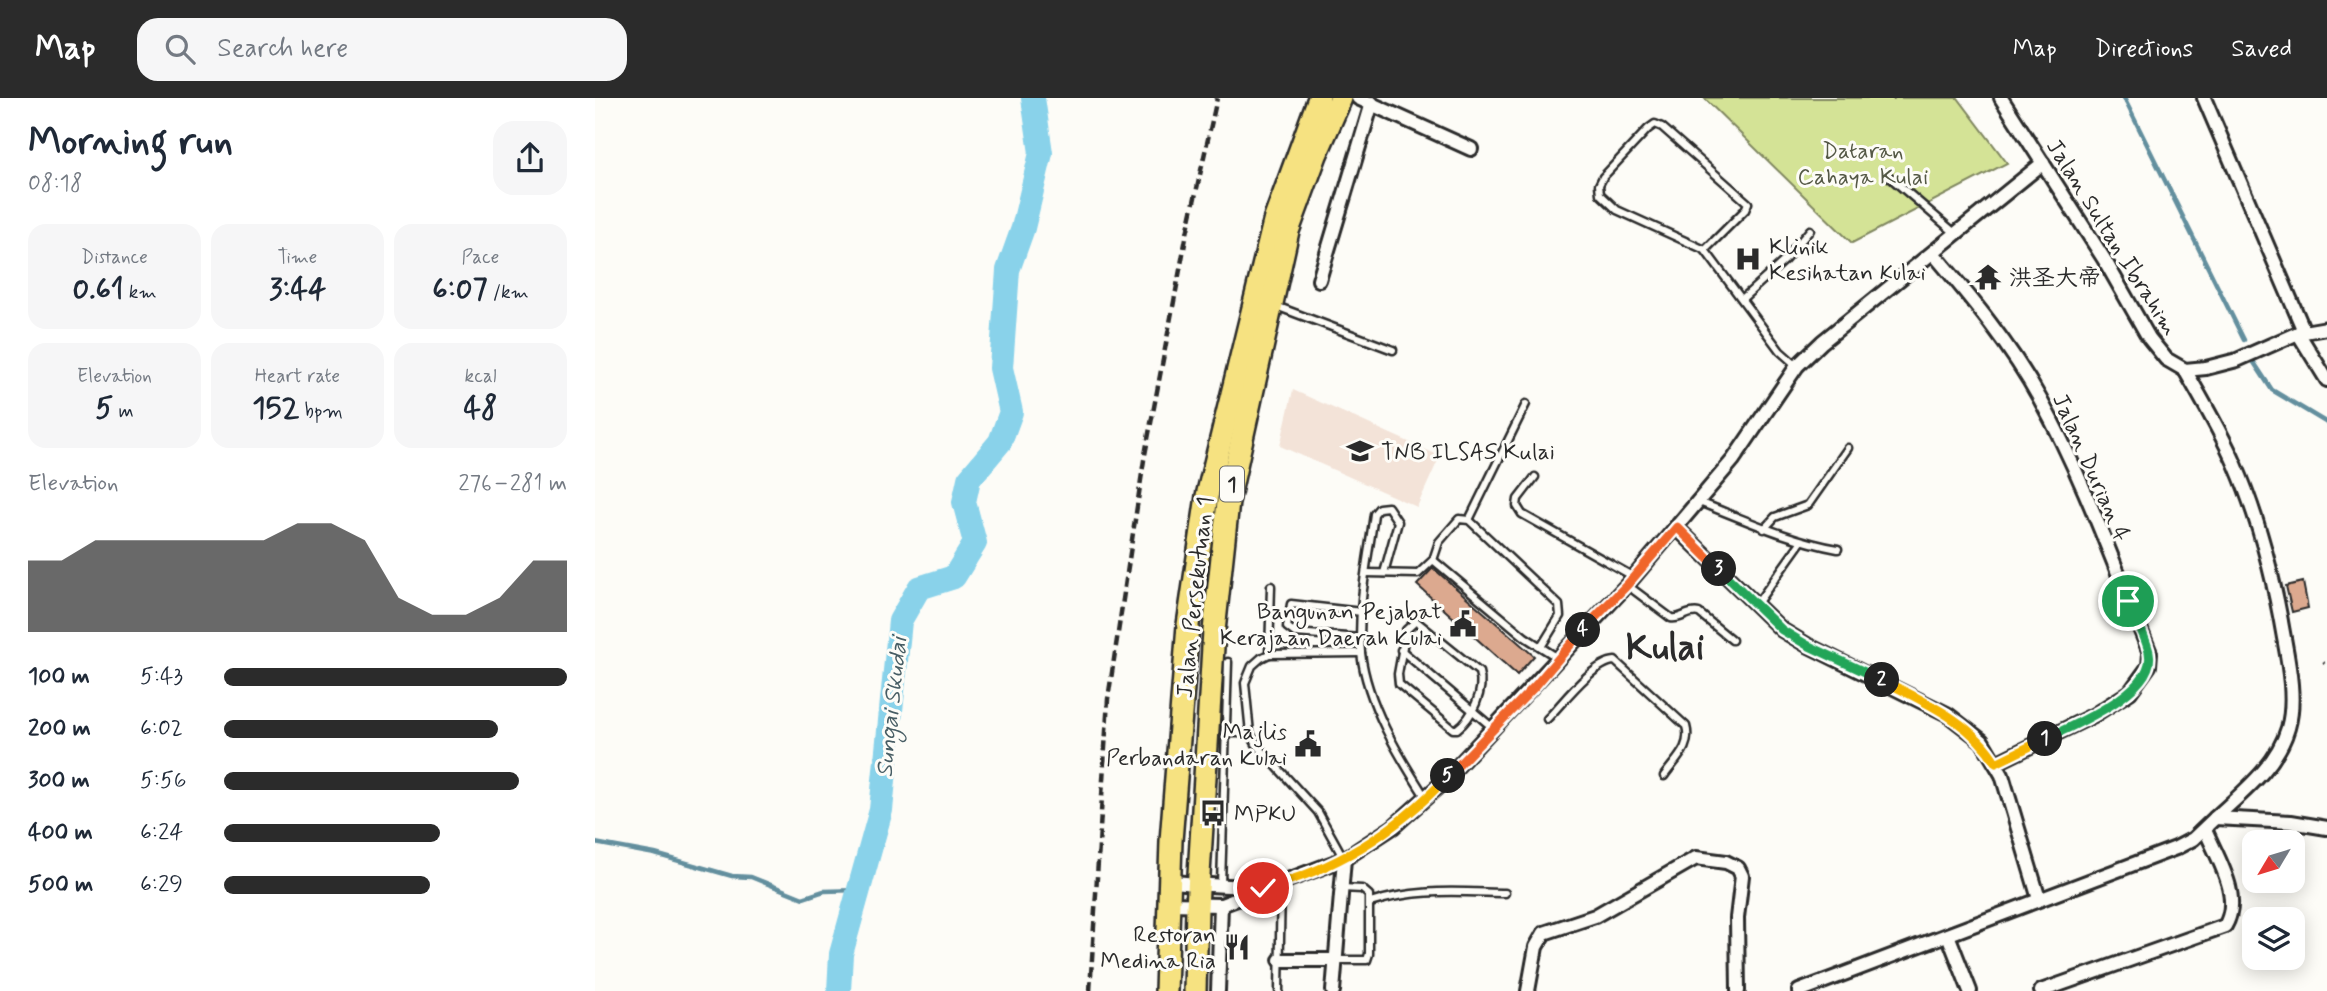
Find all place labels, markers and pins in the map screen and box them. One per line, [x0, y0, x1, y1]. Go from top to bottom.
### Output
place label: Klinik Kesihatan Kulai [1769, 233, 1926, 289]
hospital icon: Klinik Kesihatan Kulai [1733, 244, 1763, 274]
temple icon: 洪圣大帝 [1973, 262, 2003, 292]
place label: 洪圣大帝 [2009, 264, 2101, 294]
school or university icon: TNB ILSAS Kulai [1345, 436, 1375, 466]
place label: TNB ILSAS Kulai [1381, 438, 1555, 468]
pin: 3 [1701, 552, 1737, 587]
pin [2098, 571, 2158, 631]
place label: Bangunan Pejabat Kerajaan Daerah Kulai [1220, 598, 1442, 654]
public building icon: Bangunan Pejabat Kerajaan Daerah Kulai [1448, 609, 1478, 639]
pin: 4 [1565, 612, 1601, 648]
pin: 2 [1865, 662, 1899, 698]
place label: Majlis Perbandaran Kulai [1106, 718, 1287, 774]
pin: 1 [2027, 722, 2063, 756]
public building icon: Majlis Perbandaran Kulai [1293, 729, 1323, 759]
pin: 5 [1431, 758, 1465, 794]
bus stop icon: MPKU [1198, 798, 1228, 828]
place label: MPKU [1234, 800, 1296, 830]
pin [1233, 858, 1293, 918]
place label: Restoran Medina Ria [1100, 921, 1216, 977]
restaurant icon: Restoran Medina Ria [1222, 932, 1252, 962]

